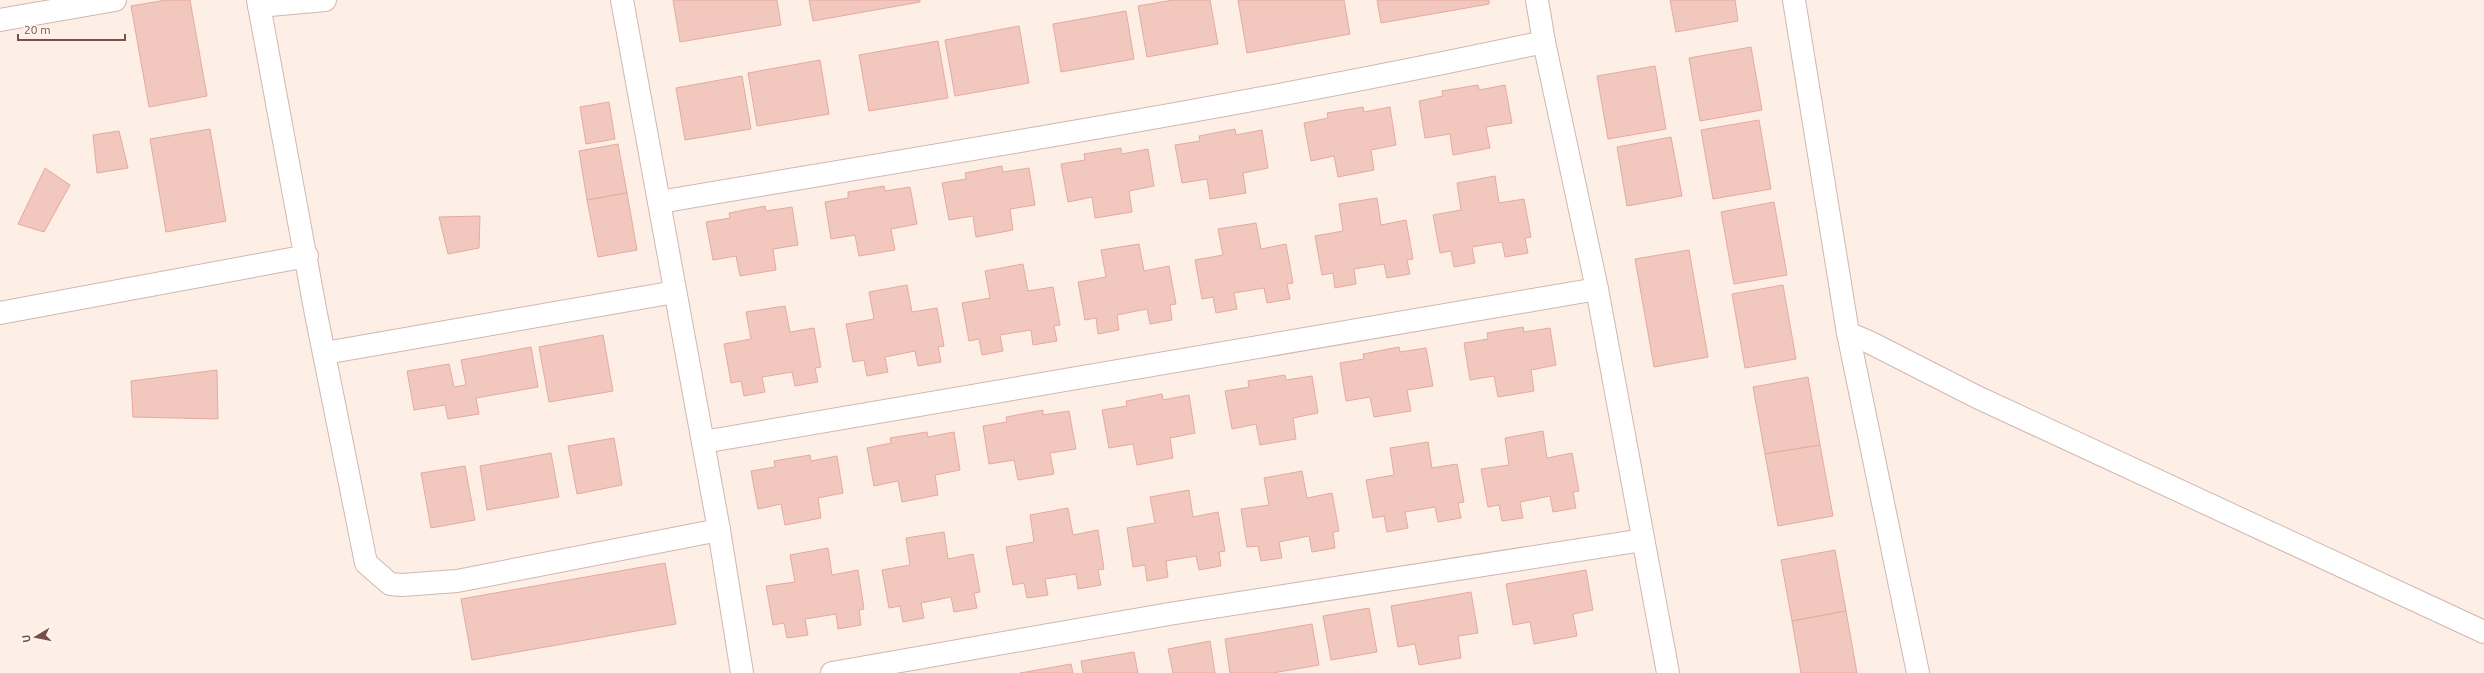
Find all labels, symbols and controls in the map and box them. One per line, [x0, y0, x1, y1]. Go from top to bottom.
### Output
scale bar [18, 16, 125, 42]
text: 20 m [24, 23, 51, 36]
north arrow [16, 617, 56, 657]
text: U [20, 634, 33, 644]

